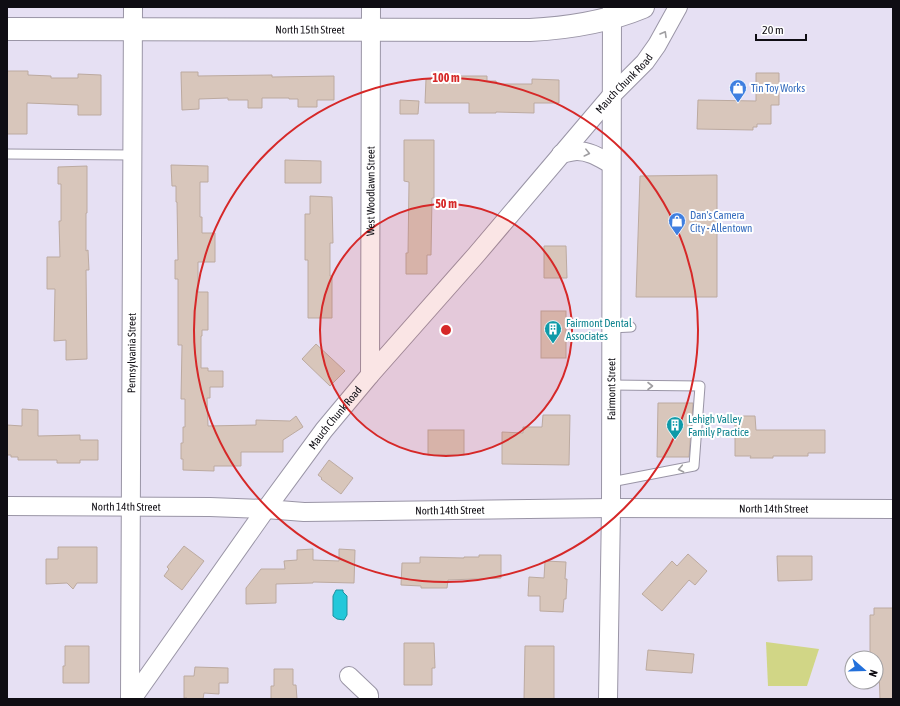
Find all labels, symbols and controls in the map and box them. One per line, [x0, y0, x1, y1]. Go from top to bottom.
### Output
scale bar [756, 16, 806, 42]
text: 20 m [762, 23, 784, 37]
street label: North 15th Street [275, 24, 345, 36]
one-way arrow [659, 31, 666, 38]
street label: Mauch Chunk Road [593, 52, 655, 115]
text: 100 m [432, 71, 460, 85]
shop icon: Tin Toy Works [728, 78, 748, 103]
place label: Tin Toy Works [751, 82, 805, 94]
street label: West Woodlawn Street [364, 146, 377, 236]
one-way arrow [583, 148, 590, 157]
text: 50 m [435, 197, 457, 211]
place label: Dan's Camera City - Allentown [690, 209, 752, 234]
shop icon: Dan's Camera City - Allentown [667, 211, 687, 236]
street label: Pennsylvania Street [125, 313, 138, 393]
place label: Fairmont Dental Associates [566, 317, 632, 342]
building icon: Fairmont Dental Associates [543, 319, 563, 344]
centre of rings [439, 323, 453, 337]
street label: Fairmont Street [605, 358, 617, 420]
one-way arrow [647, 381, 653, 390]
street label: Mauch Chunk Road [306, 384, 364, 451]
place label: Lehigh Valley Family Practice [688, 413, 749, 438]
building icon: Lehigh Valley Family Practice [665, 415, 685, 440]
one-way arrow [678, 464, 684, 472]
street label: North 14th Street [91, 500, 161, 513]
street label: North 14th Street [739, 502, 809, 515]
street label: North 14th Street [415, 504, 485, 517]
north arrow [844, 650, 884, 690]
text: N [867, 668, 880, 679]

